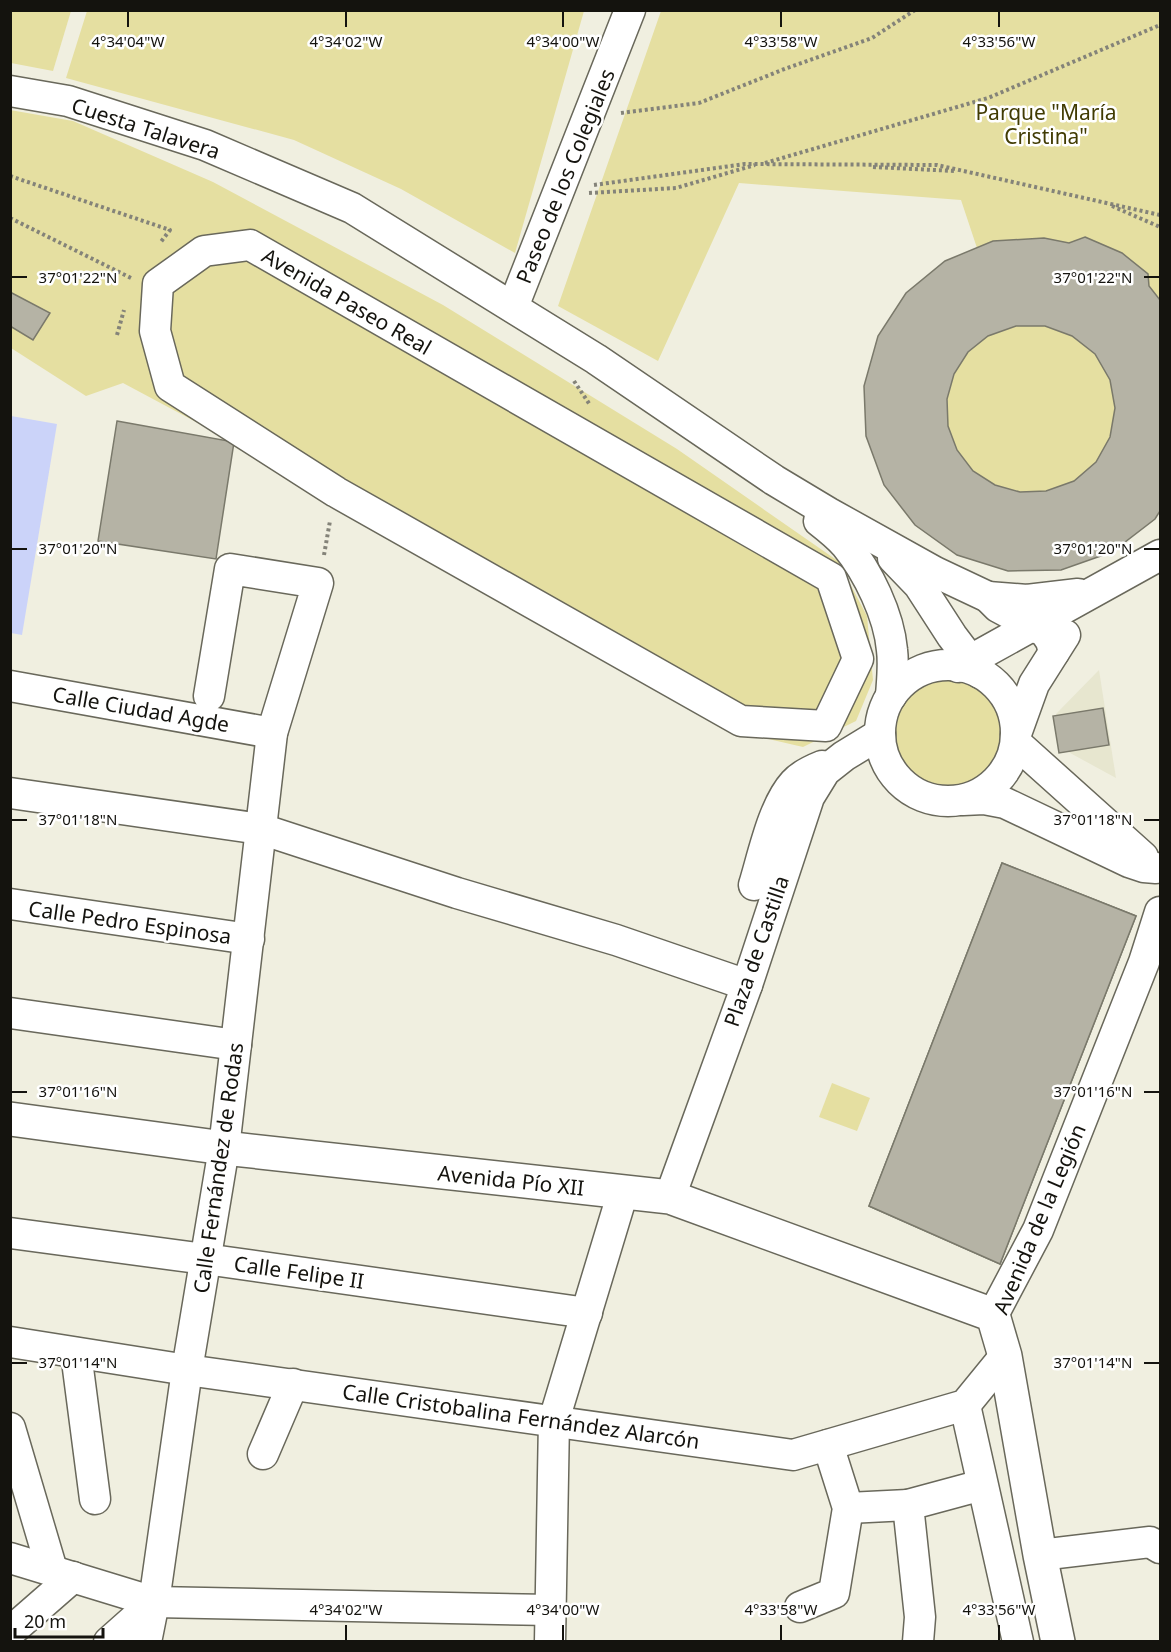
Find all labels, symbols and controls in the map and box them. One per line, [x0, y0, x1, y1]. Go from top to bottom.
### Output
text: 4°34'04"W [91, 31, 165, 51]
text: 4°34'02"W [309, 31, 383, 51]
text: 4°34'00"W [526, 31, 600, 51]
text: 4°33'58"W [744, 31, 818, 51]
text: 4°33'56"W [962, 31, 1036, 51]
street label: Paseo de los Colegiales [509, 65, 621, 287]
street label: Cuesta Talavera [68, 91, 224, 165]
park label: Parque "María Cristina" [975, 98, 1117, 150]
street label: Avenida Paseo Real [257, 241, 437, 361]
text: 37°01'22"N [39, 267, 117, 287]
text: 37°01'22"N [1054, 267, 1132, 287]
text: 37°01'20"N [39, 538, 117, 558]
text: 37°01'20"N [1054, 538, 1132, 558]
street label: Calle Ciudad Agde [50, 680, 232, 738]
text: 37°01'18"N [39, 809, 117, 829]
text: 37°01'18"N [1054, 809, 1132, 829]
street label: Plaza de Castilla [717, 872, 795, 1030]
street label: Calle Pedro Espinosa [27, 894, 233, 950]
street label: Calle Fernández de Rodas [187, 1041, 249, 1295]
text: 37°01'16"N [39, 1081, 117, 1101]
text: 37°01'16"N [1054, 1081, 1132, 1101]
street label: Avenida de la Legión [986, 1120, 1092, 1318]
street label: Avenida Pío XII [436, 1158, 586, 1202]
street label: Calle Felipe II [232, 1249, 366, 1295]
text: 37°01'14"N [39, 1352, 117, 1372]
text: 37°01'14"N [1054, 1352, 1132, 1372]
street label: Calle Cristobalina Fernández Alarcón [341, 1377, 701, 1455]
text: 4°34'02"W [309, 1599, 383, 1619]
text: 4°34'00"W [526, 1599, 600, 1619]
text: 4°33'58"W [744, 1599, 818, 1619]
text: 4°33'56"W [962, 1599, 1036, 1619]
scale bar [15, 1601, 104, 1639]
text: 20 m [24, 1609, 66, 1633]

